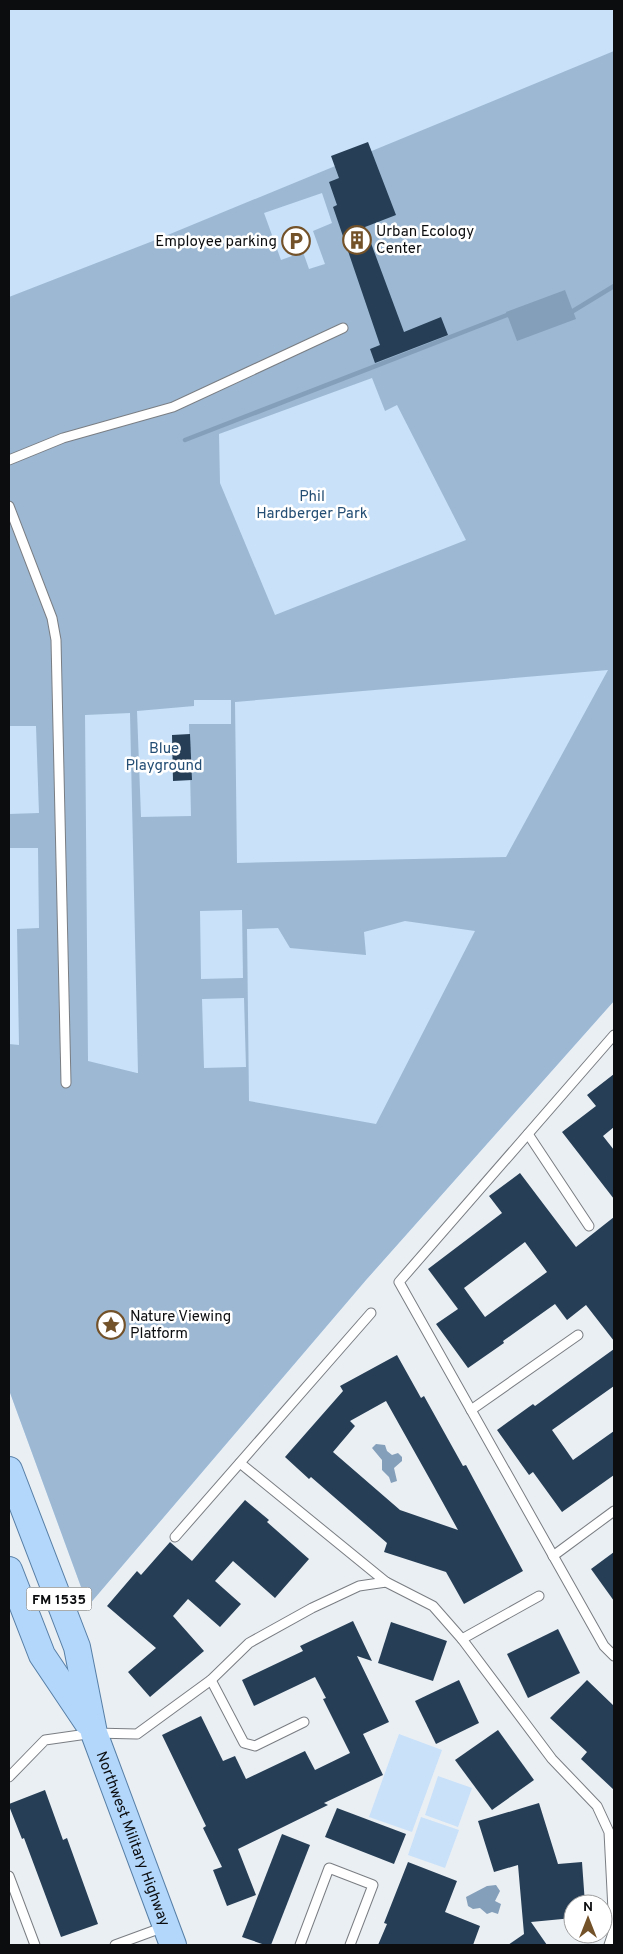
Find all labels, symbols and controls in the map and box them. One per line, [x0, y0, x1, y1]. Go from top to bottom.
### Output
place label: Urban Ecology Center [376, 223, 474, 259]
building icon: Urban Ecology Center [342, 225, 372, 255]
parking icon: Employee parking [281, 226, 311, 256]
place label: Employee parking [155, 233, 277, 252]
park label: Phil Hardberger Park [256, 488, 368, 524]
park label: Blue Playground [125, 740, 203, 776]
place label: Nature Viewing Platform [130, 1308, 231, 1344]
place icon: Nature Viewing Platform [96, 1310, 126, 1340]
road number: FM 1535 [27, 1588, 92, 1610]
street label: Northwest Military Highway [91, 1749, 173, 1929]
north arrow [563, 1894, 613, 1944]
text: N [583, 1899, 593, 1916]

